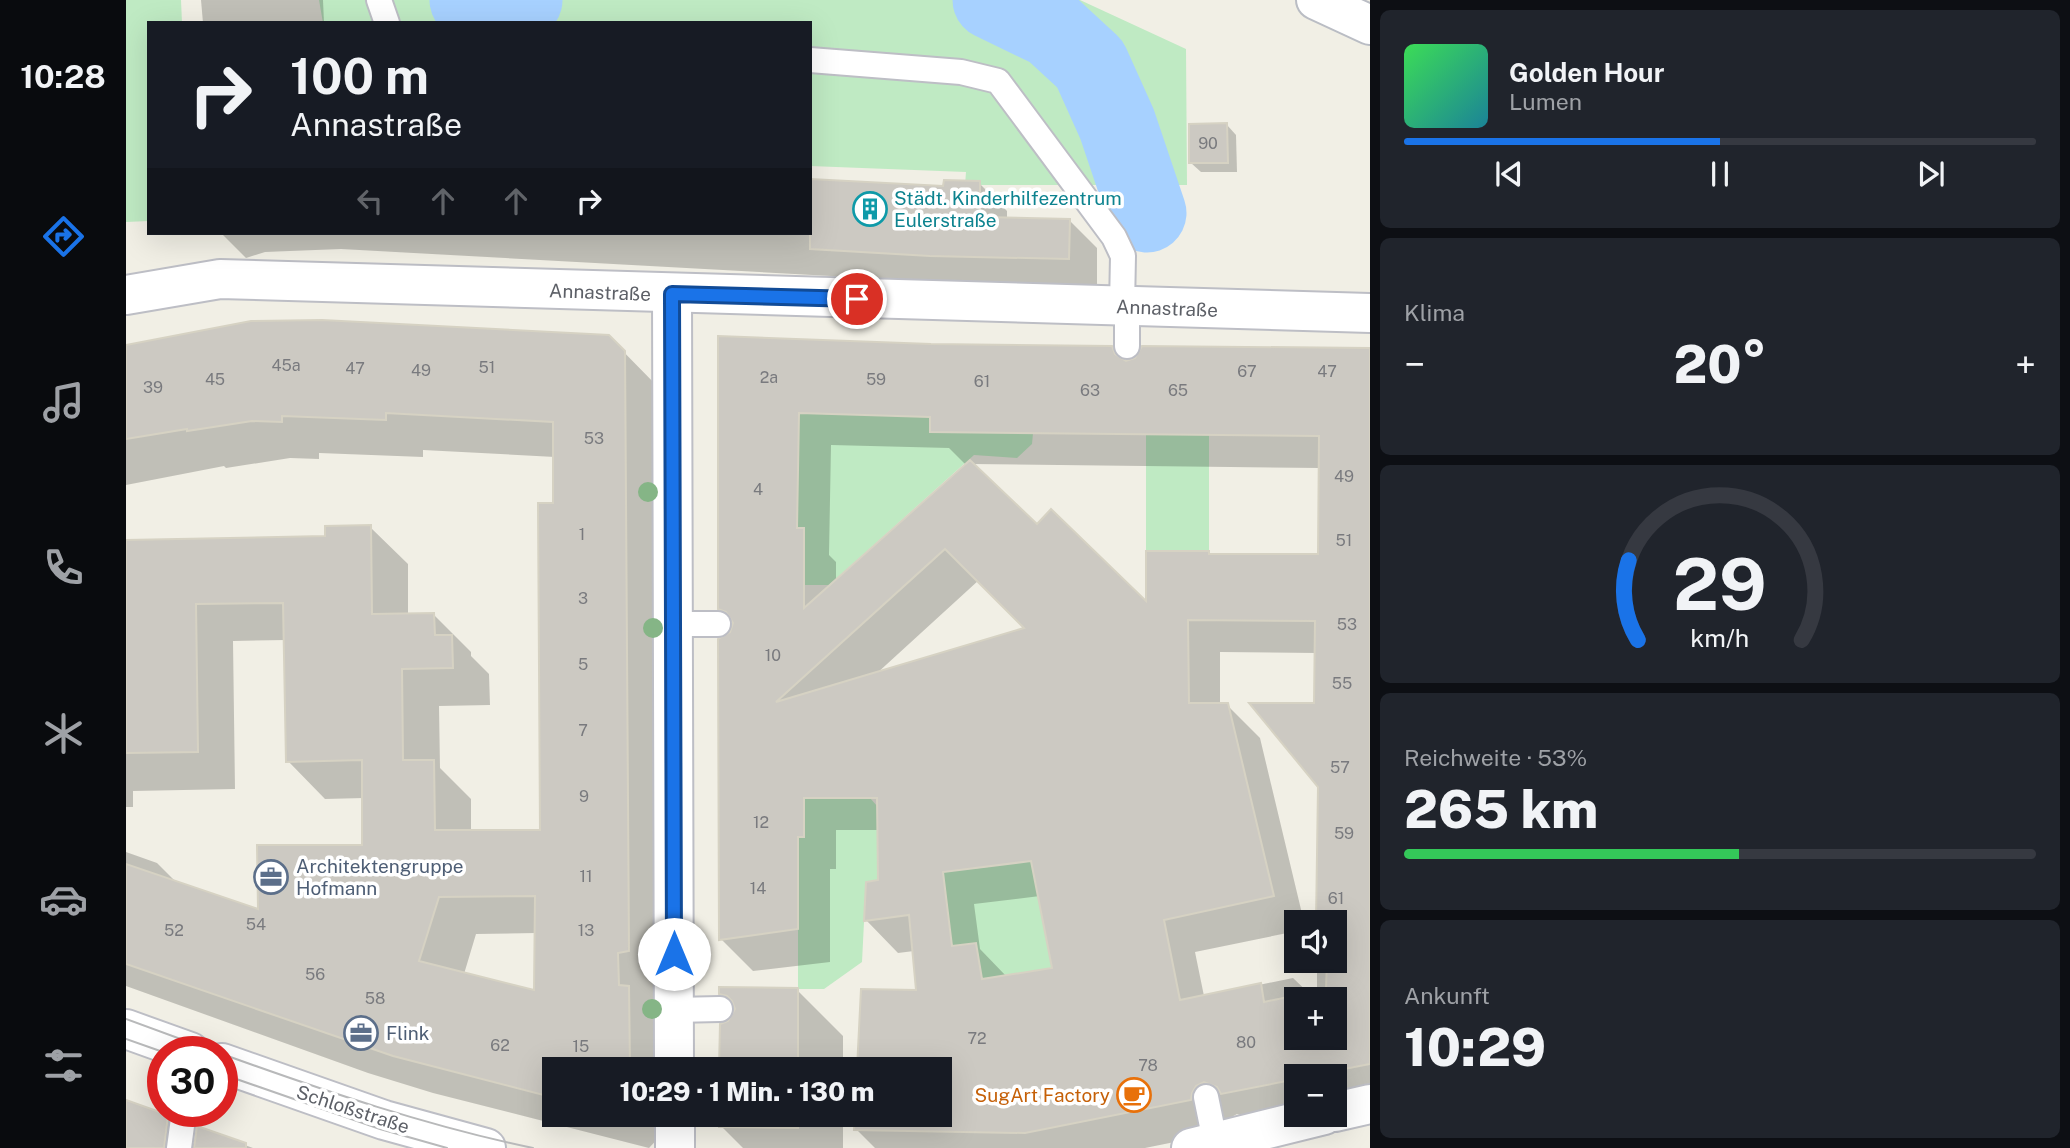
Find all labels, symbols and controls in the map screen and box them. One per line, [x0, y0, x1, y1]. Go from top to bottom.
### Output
text: 100 m [290, 47, 429, 105]
icon: right [175, 49, 266, 140]
text: Golden Hour [1509, 57, 1664, 88]
text: 10:28 [20, 58, 106, 95]
text: Lumen [1509, 88, 1582, 115]
text: Annastraße [290, 106, 462, 143]
house number: 90 [1198, 134, 1218, 153]
icon: previous [1490, 155, 1528, 193]
icon: pause [1701, 155, 1739, 193]
icon: next [1912, 155, 1950, 193]
icon: left [351, 182, 389, 220]
icon: ahead [424, 182, 462, 220]
icon: ahead [497, 182, 535, 220]
icon: right [570, 182, 608, 220]
place label: Städt. Kinderhilfezentrum Eulerstraße [894, 187, 1122, 231]
building icon: Städt. Kinderhilfezentrum Eulerstraße [851, 190, 889, 228]
icon: directions [39, 212, 88, 261]
pin [827, 269, 887, 329]
street label: Annastraße [549, 279, 651, 305]
icon: arrive [838, 280, 876, 318]
street label: Annastraße [1116, 295, 1218, 321]
text: Klima [1404, 299, 1465, 326]
text: 20° [1673, 334, 1767, 395]
text: − [1404, 342, 1425, 387]
text: + [2015, 342, 2036, 387]
house number: 45a [271, 356, 301, 375]
house number: 51 [479, 358, 495, 377]
house number: 47 [345, 359, 365, 378]
house number: 49 [411, 361, 431, 380]
house number: 67 [1237, 362, 1257, 381]
house number: 47 [1317, 362, 1337, 381]
house number: 2a [760, 368, 778, 387]
house number: 45 [205, 370, 225, 389]
house number: 59 [866, 370, 886, 389]
house number: 61 [974, 372, 990, 391]
icon: music [39, 378, 88, 427]
house number: 39 [143, 378, 163, 397]
house number: 63 [1080, 381, 1100, 400]
house number: 65 [1168, 381, 1188, 400]
house number: 53 [584, 429, 604, 448]
house number: 49 [1334, 467, 1354, 486]
house number: 4 [753, 480, 763, 499]
house number: 1 [579, 525, 585, 544]
house number: 51 [1336, 531, 1352, 550]
text: 29 [1673, 541, 1767, 626]
icon: phone [39, 543, 88, 592]
house number: 3 [578, 589, 588, 608]
house number: 53 [1337, 615, 1357, 634]
text: km/h [1691, 623, 1749, 653]
house number: 10 [765, 646, 781, 665]
house number: 5 [578, 655, 588, 674]
house number: 55 [1332, 674, 1352, 693]
icon: climate [39, 709, 88, 758]
house number: 7 [578, 721, 588, 740]
text: Reichweite · 53% [1404, 744, 1587, 771]
house number: 57 [1330, 758, 1350, 777]
text: 265 km [1404, 779, 1598, 840]
house number: 9 [579, 787, 589, 806]
house number: 12 [753, 813, 769, 832]
house number: 59 [1334, 824, 1354, 843]
place label: Architektengruppe Hofmann [296, 855, 464, 899]
office icon: Architektengruppe Hofmann [252, 858, 290, 896]
house number: 11 [579, 867, 593, 886]
icon: car [39, 875, 88, 924]
house number: 14 [750, 879, 766, 898]
house number: 61 [1328, 889, 1344, 908]
map controls [1284, 910, 1347, 1127]
button: sound [1284, 910, 1347, 973]
house number: 54 [246, 915, 266, 934]
position arrow [637, 917, 711, 991]
house number: 52 [164, 921, 184, 940]
house number: 13 [578, 921, 594, 940]
house number: 56 [305, 965, 325, 984]
text: Ankunft [1404, 982, 1490, 1009]
button: + [1284, 987, 1347, 1050]
house number: 58 [365, 989, 385, 1008]
office icon: Flink [342, 1014, 380, 1052]
text: 10:29 [1404, 1017, 1546, 1078]
place label: Flink [386, 1022, 430, 1044]
house number: 72 [967, 1029, 987, 1048]
house number: 80 [1236, 1033, 1256, 1052]
speed limit sign: 30 [147, 1036, 238, 1127]
house number: 62 [490, 1036, 510, 1055]
house number: 15 [573, 1037, 589, 1056]
icon: filters [39, 1041, 88, 1090]
house number: 78 [1138, 1056, 1158, 1075]
button: − [1284, 1064, 1347, 1127]
text: 10:29 · 1 Min. · 130 m [620, 1076, 874, 1107]
cafe icon: SugArt Factory [1115, 1076, 1153, 1114]
street label: Schloßstraße [294, 1080, 412, 1138]
place label: SugArt Factory [975, 1084, 1110, 1106]

